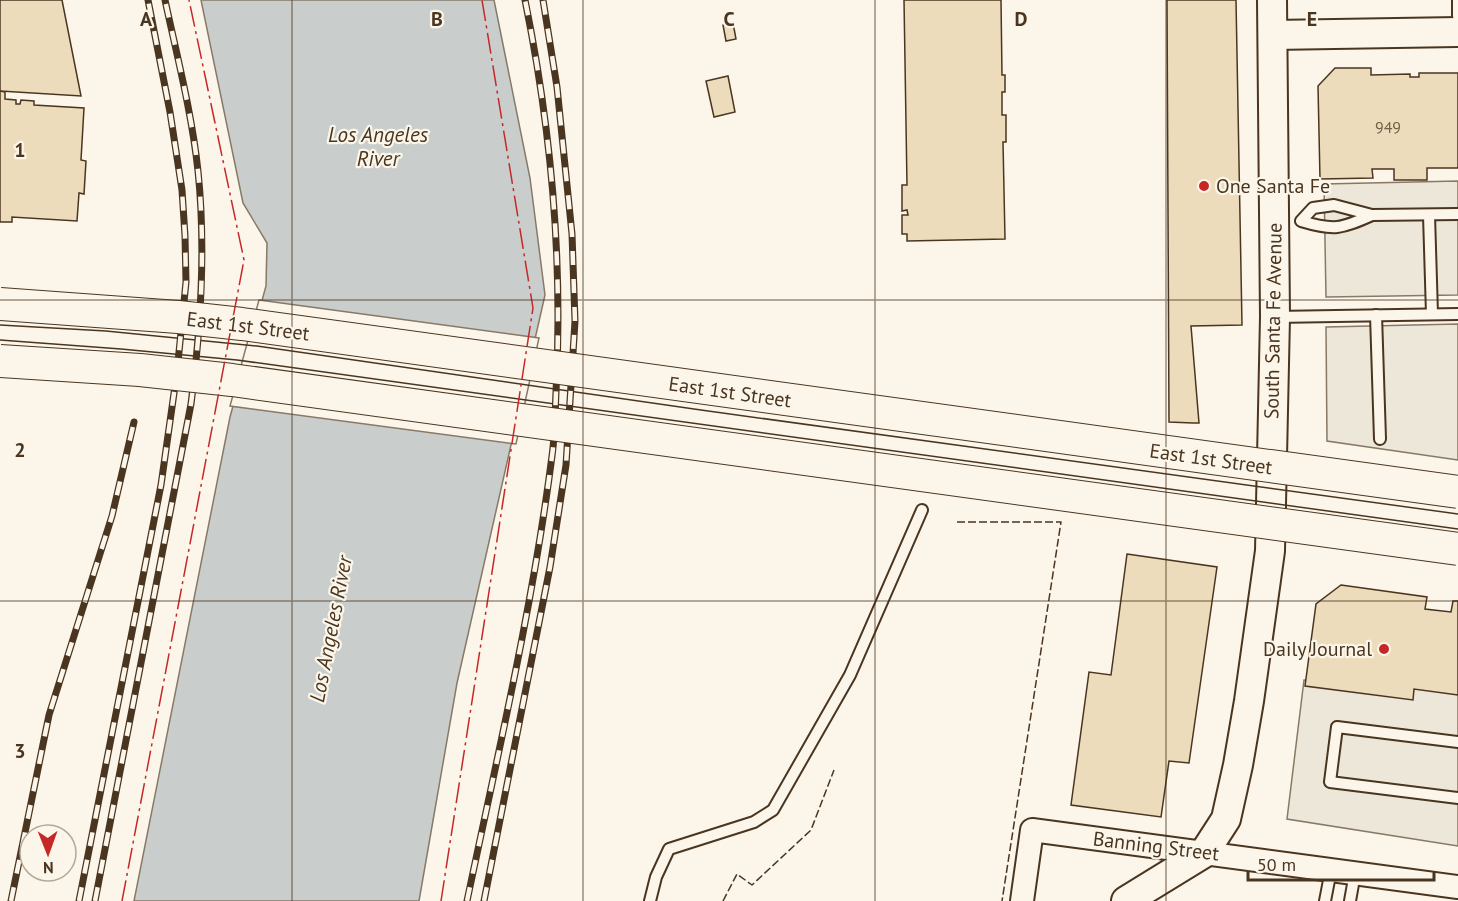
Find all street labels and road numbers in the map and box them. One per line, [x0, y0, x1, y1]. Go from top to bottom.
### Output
street label: South Santa Fe Avenue [1258, 223, 1288, 419]
street label: East 1st Street [185, 306, 311, 346]
street label: East 1st Street [667, 371, 793, 414]
street label: East 1st Street [1148, 438, 1274, 481]
street label: Banning Street [1091, 825, 1221, 867]

